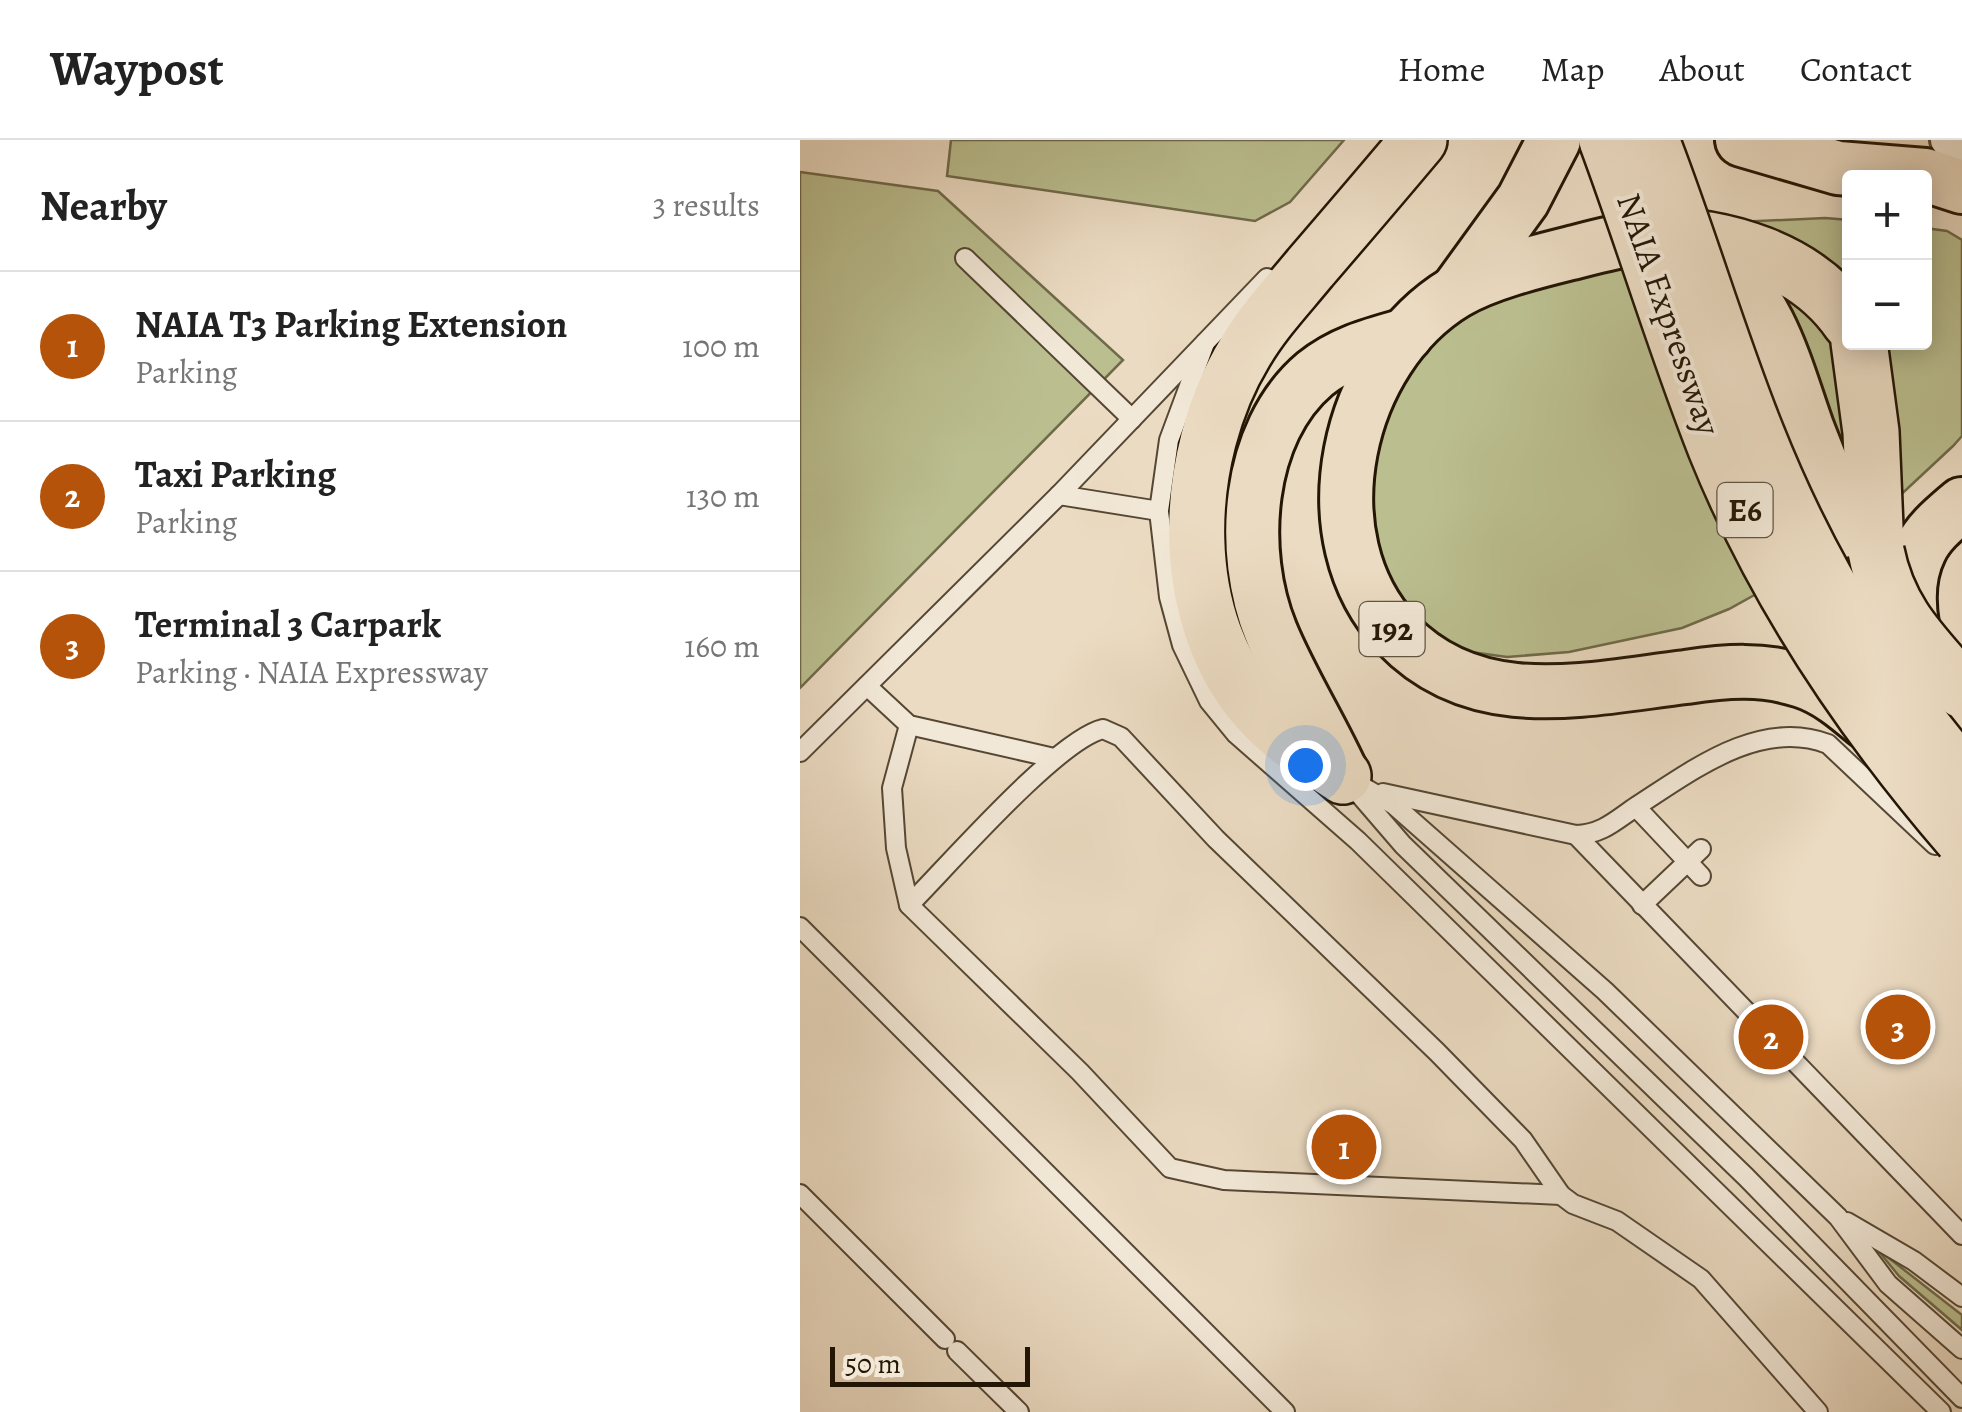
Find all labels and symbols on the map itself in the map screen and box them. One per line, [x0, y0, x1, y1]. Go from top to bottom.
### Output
street label: NAIA Expressway [1605, 187, 1733, 442]
road number: E6 [1718, 483, 1772, 537]
road number: 192 [1360, 602, 1424, 656]
your location [1280, 740, 1331, 791]
pin: 3 [1866, 990, 1930, 1064]
pin: 2 [1738, 1000, 1804, 1074]
pin: 1 [1312, 1110, 1376, 1184]
scale bar [830, 1342, 1030, 1386]

